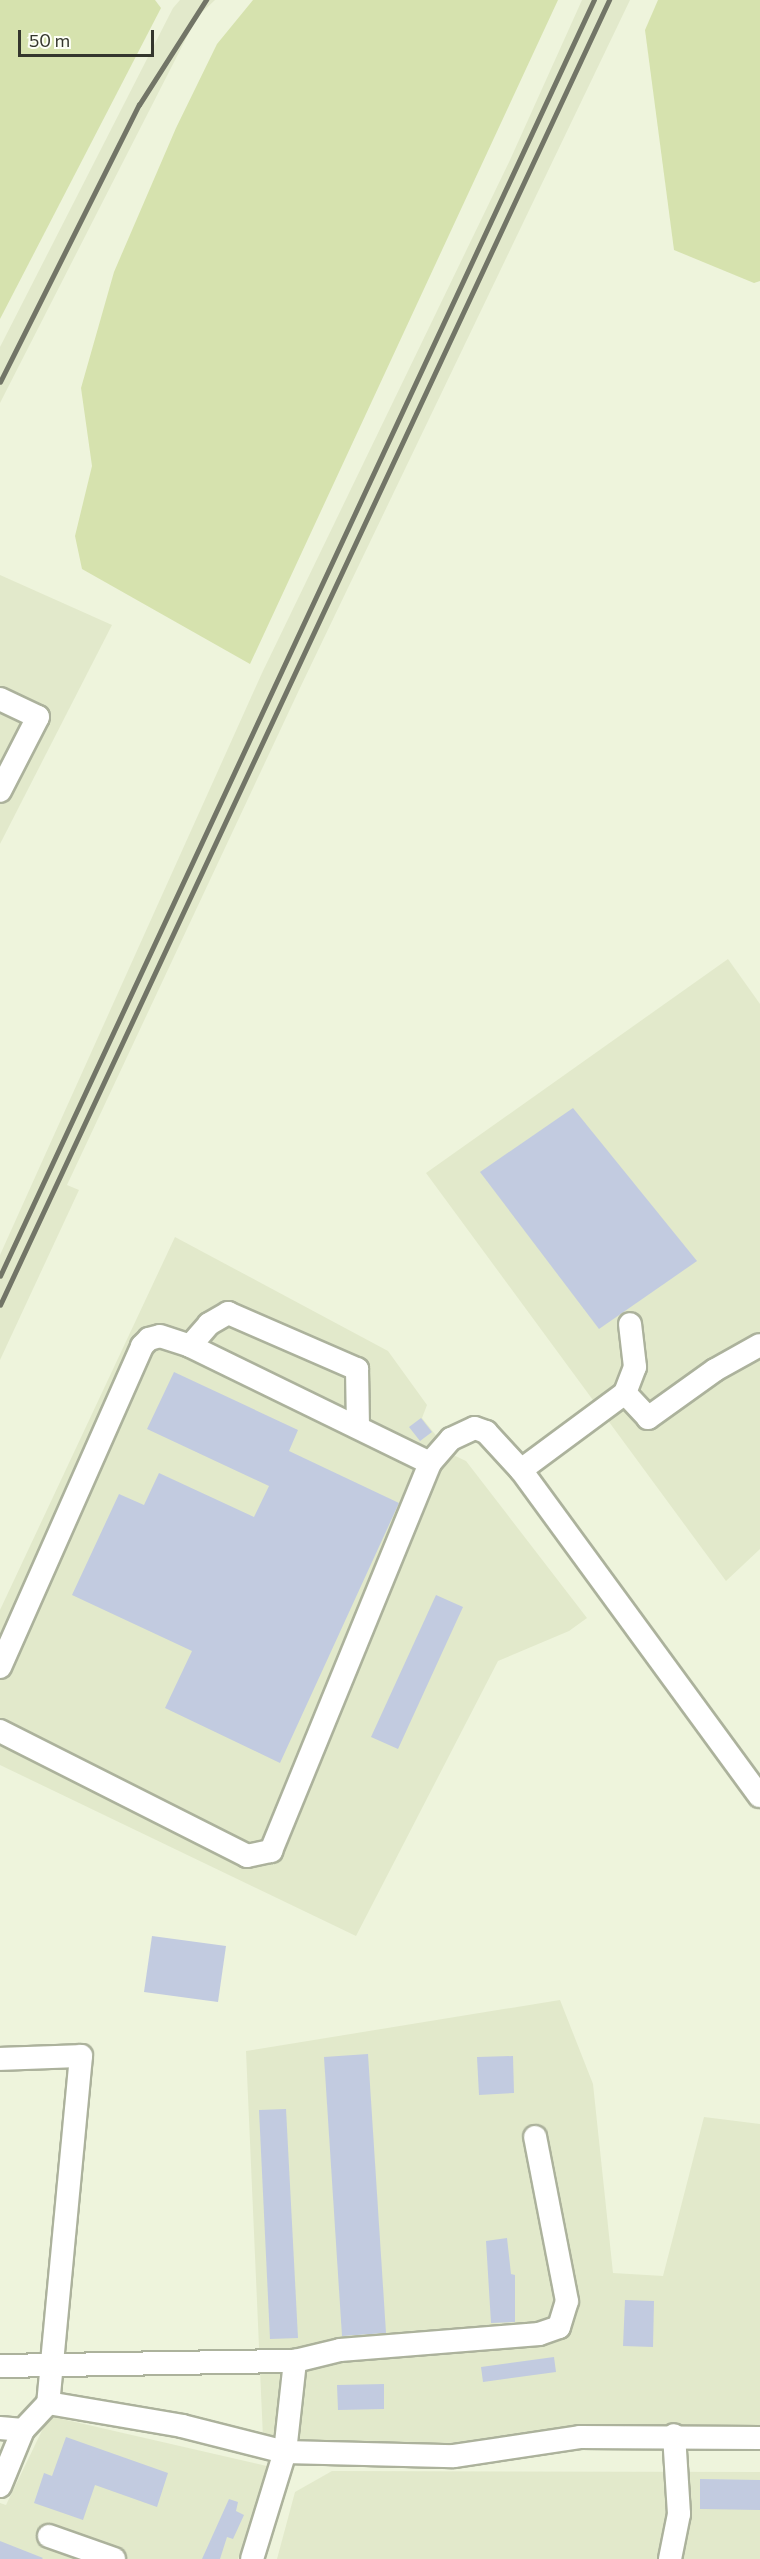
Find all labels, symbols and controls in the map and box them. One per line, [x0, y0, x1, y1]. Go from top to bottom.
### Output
scale bar [21, 18, 158, 56]
text: 50 m [29, 29, 70, 51]

